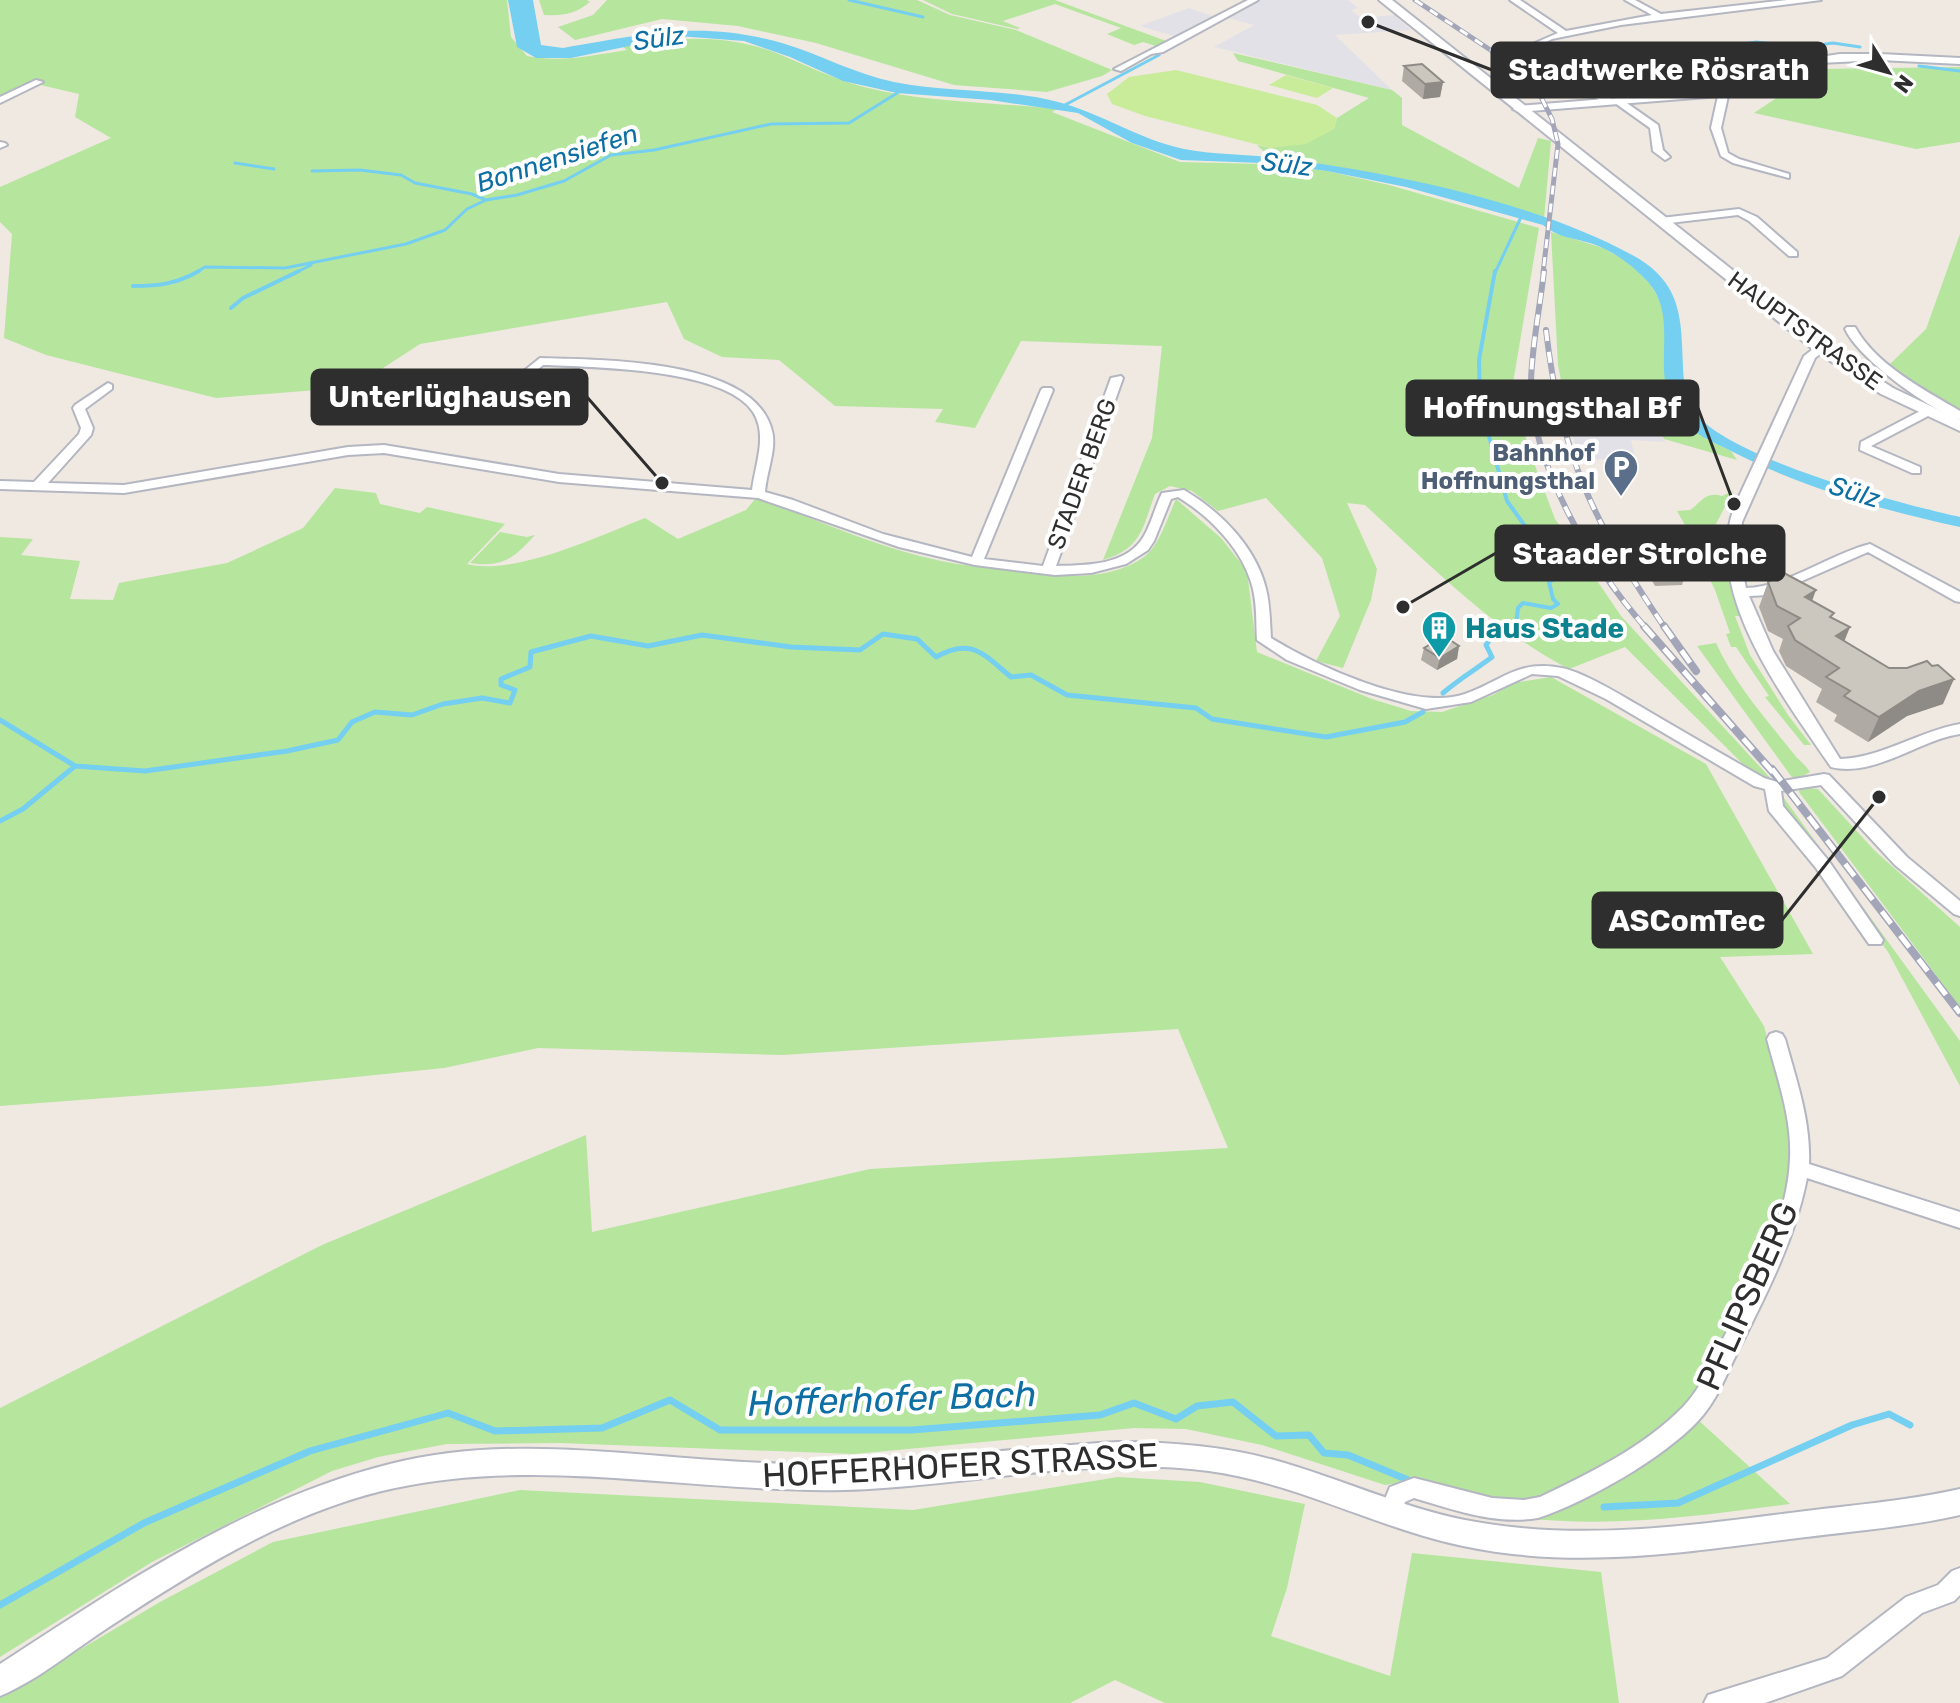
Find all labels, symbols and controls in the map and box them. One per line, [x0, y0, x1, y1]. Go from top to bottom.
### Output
water label: Sülz [632, 20, 687, 57]
north arrow [1848, 32, 1928, 112]
callout: Stadtwerke Rösrath [1492, 43, 1826, 97]
text: Stadtwerke Rösrath [1508, 52, 1810, 88]
text: N [1888, 69, 1919, 98]
water label: Bonnensiefen [472, 118, 642, 199]
water label: Sülz [1260, 146, 1314, 183]
street label: HAUPTSTRASSE [1723, 266, 1887, 396]
callout: Unterlüghausen [312, 370, 587, 424]
text: Unterlüghausen [328, 379, 572, 415]
callout: Hoffnungsthal Bf [1407, 381, 1698, 435]
text: Hoffnungsthal Bf [1423, 390, 1682, 426]
street label: STADER BERG [1042, 395, 1122, 553]
place label: Bahnhof Hoffnungsthal [1421, 439, 1595, 495]
parking icon: Bahnhof Hoffnungsthal [1602, 448, 1640, 498]
water label: Sülz [1826, 470, 1884, 515]
callout: Staader Strolche [1496, 526, 1784, 580]
text: Staader Strolche [1513, 536, 1767, 572]
building icon: Haus Stade [1420, 609, 1458, 659]
place label: Haus Stade [1465, 612, 1624, 645]
callout: ASComTec [1593, 893, 1782, 947]
text: ASComTec [1608, 903, 1766, 939]
street label: PFLIPSBERG [1688, 1196, 1807, 1397]
water label: Hofferhofer Bach [747, 1372, 1037, 1425]
street label: HOFFERHOFER STRASSE [761, 1435, 1159, 1496]

